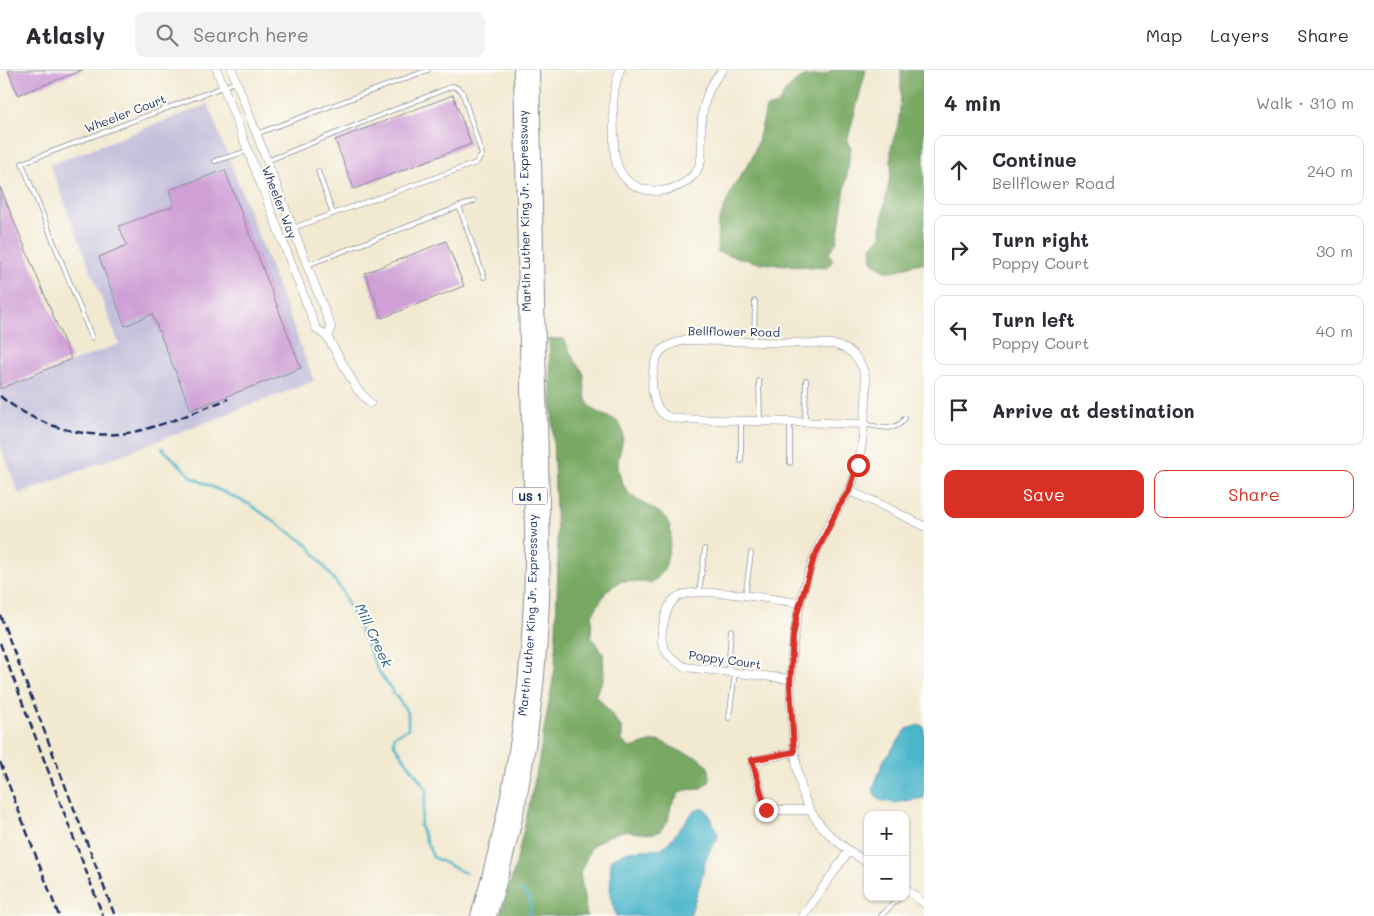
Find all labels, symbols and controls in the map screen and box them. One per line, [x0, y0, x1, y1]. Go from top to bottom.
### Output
search box [135, 12, 485, 57]
text: Atlasly [25, 19, 105, 50]
icon: search [153, 21, 181, 49]
text: Search here [193, 22, 309, 47]
text: Map [1146, 23, 1182, 47]
text: Layers [1210, 23, 1269, 47]
text: Share [1297, 23, 1349, 47]
text: 4 min [944, 89, 1001, 116]
street label: Wheeler Court [82, 90, 168, 136]
text: Walk · 310 m [1256, 92, 1354, 113]
street label: Martin Luther King Jr. Expressway [514, 110, 534, 312]
text: Continue [992, 147, 1077, 172]
icon: ahead [945, 156, 973, 184]
text: 240 m [1307, 160, 1353, 181]
street label: Wheeler Way [259, 163, 301, 241]
text: Bellflower Road [992, 172, 1115, 193]
text: Turn right [992, 227, 1089, 252]
icon: right [945, 236, 973, 264]
text: 30 m [1316, 240, 1353, 261]
text: Poppy Court [992, 252, 1089, 273]
text: Turn left [992, 307, 1075, 332]
icon: left [945, 316, 973, 344]
text: 40 m [1316, 320, 1353, 341]
street label: Bellflower Road [688, 322, 781, 340]
text: Poppy Court [992, 332, 1089, 353]
icon: arrive [945, 396, 973, 424]
text: Arrive at destination [992, 398, 1195, 423]
route start [847, 454, 870, 477]
button: Save [944, 470, 1144, 518]
button: Share [1154, 470, 1354, 518]
road number: US 1 [512, 488, 548, 504]
street label: Martin Luther King Jr. Expressway [513, 514, 540, 717]
water label: Mill Creek [351, 600, 397, 671]
street label: Poppy Court [688, 646, 762, 672]
route end [755, 799, 778, 822]
map controls [864, 811, 909, 901]
button: + [864, 811, 909, 856]
button: − [864, 856, 909, 901]

